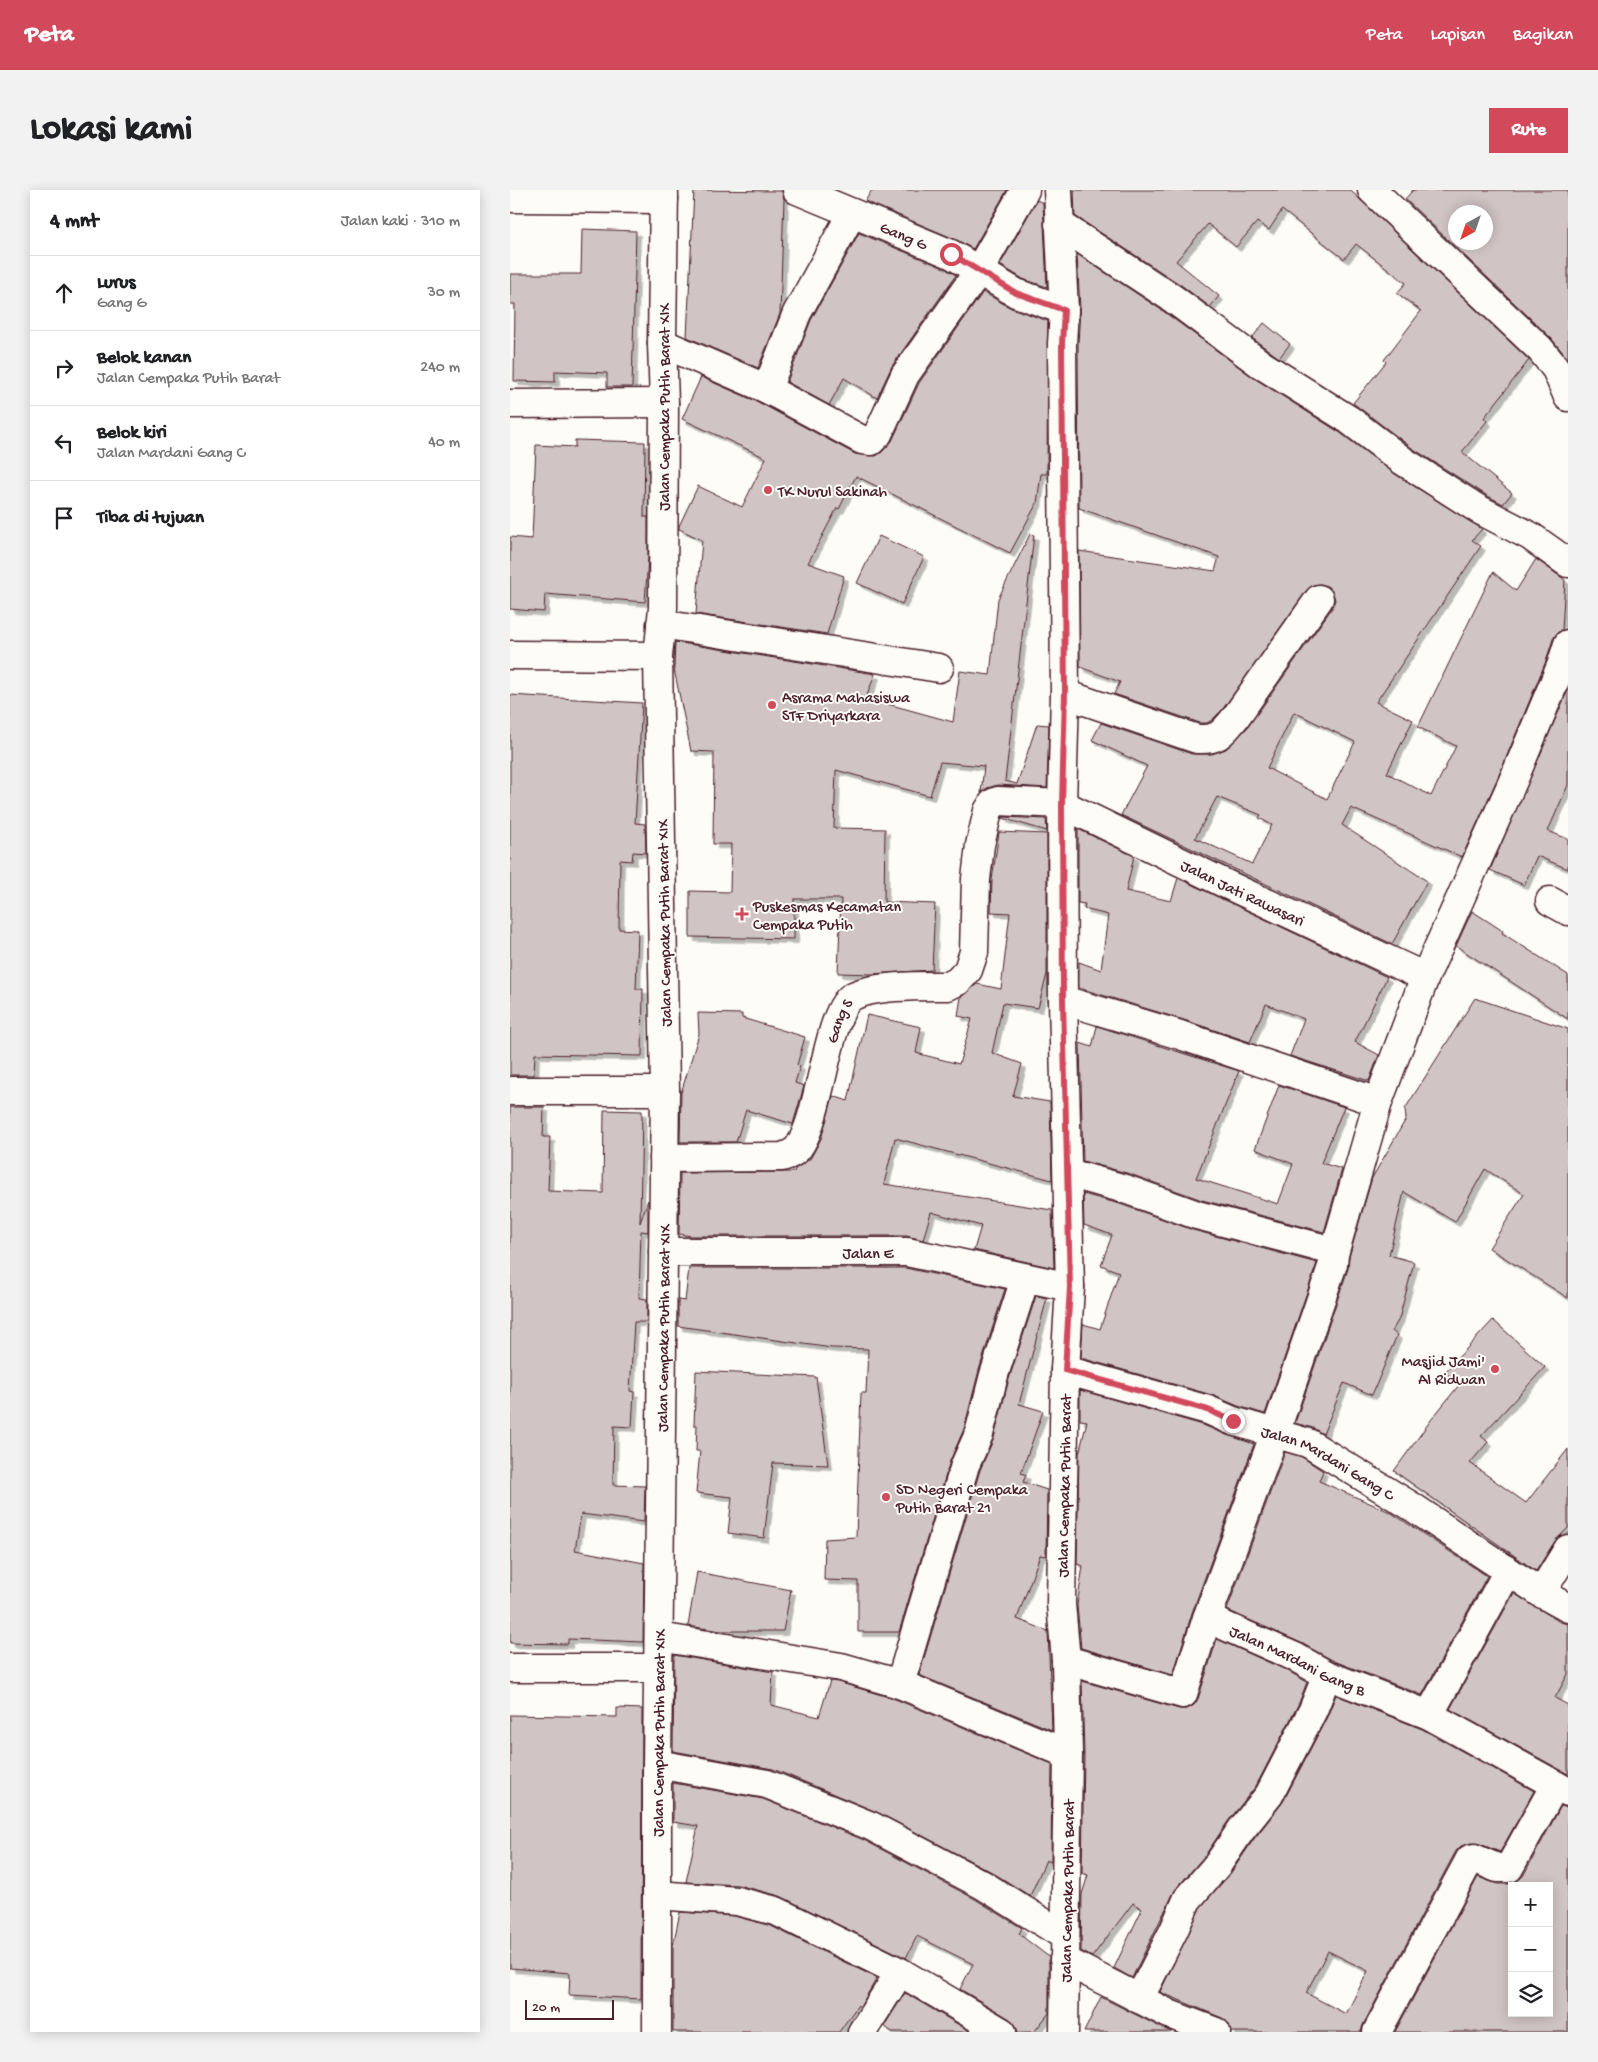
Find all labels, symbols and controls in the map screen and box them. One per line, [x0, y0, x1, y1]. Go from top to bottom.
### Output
text: Peta [25, 21, 74, 50]
text: Peta [1366, 25, 1403, 46]
text: Lapisan [1431, 25, 1485, 46]
text: Bagikan [1513, 25, 1573, 46]
button: Rute [1489, 108, 1568, 153]
text: Lokasi kami [30, 110, 192, 151]
north arrow [1448, 205, 1493, 250]
text: 4 mnt [50, 210, 98, 235]
text: Jalan kaki · 310 m [341, 213, 460, 232]
street label: Gang G [876, 219, 930, 256]
route start [940, 243, 963, 266]
text: Lurus [97, 272, 136, 295]
icon: ahead [50, 279, 78, 307]
text: 30 m [427, 284, 460, 303]
text: Gang G [97, 295, 147, 314]
street label: Jalan Cempaka Putih Barat XIX [657, 303, 676, 511]
text: Belok kanan [97, 347, 191, 370]
icon: right [50, 354, 78, 382]
text: 240 m [420, 359, 460, 378]
text: Jalan Cempaka Putih Barat [97, 370, 280, 389]
text: Belok kiri [97, 422, 167, 445]
icon: left [50, 429, 78, 457]
text: 40 m [428, 434, 460, 453]
text: Jalan Mardani Gang C [97, 445, 245, 464]
marker: TK Nurul Sakinah [762, 484, 774, 496]
place label: TK Nurul Sakinah [777, 484, 888, 503]
icon: arrive [50, 504, 78, 532]
text: Tiba di tujuan [97, 507, 204, 530]
place label: Asrama Mahasiswa STF Driyarkara [782, 690, 911, 727]
marker: Asrama Mahasiswa STF Driyarkara [766, 699, 778, 711]
street label: Jalan Cempaka Putih Barat XIX [655, 819, 678, 1027]
street label: Jalan Jati Rawasari [1177, 857, 1307, 932]
place label: Puskesmas Kecamatan Cempaka Putih [752, 899, 901, 936]
marker: Puskesmas Kecamatan Cempaka Putih [735, 907, 749, 921]
street label: Gang S [824, 995, 859, 1046]
street label: Jalan Cempaka Putih Barat XIX [655, 1224, 676, 1432]
street label: Jalan E [842, 1246, 895, 1265]
place label: Masjid Jami' Al Ridwan [1402, 1354, 1485, 1391]
marker: Masjid Jami' Al Ridwan [1489, 1363, 1501, 1375]
street label: Jalan Cempaka Putih Barat [1055, 1393, 1078, 1578]
route end [1222, 1410, 1245, 1433]
street label: Jalan Mardani Gang C [1258, 1424, 1398, 1507]
place label: SD Negeri Cempaka Putih Barat 21 [895, 1482, 1029, 1519]
marker: SD Negeri Cempaka Putih Barat 21 [880, 1491, 892, 1503]
street label: Jalan Mardani Gang B [1226, 1623, 1368, 1702]
street label: Jalan Cempaka Putih Barat XIX [651, 1629, 672, 1837]
street label: Jalan Cempaka Putih Barat [1058, 1798, 1081, 1983]
map controls [1508, 1882, 1553, 2017]
button: + [1508, 1882, 1553, 1927]
button: − [1508, 1927, 1553, 1972]
button: layers [1508, 1972, 1553, 2017]
scale bar [525, 1997, 614, 2020]
text: 20 m [532, 2000, 560, 2017]

